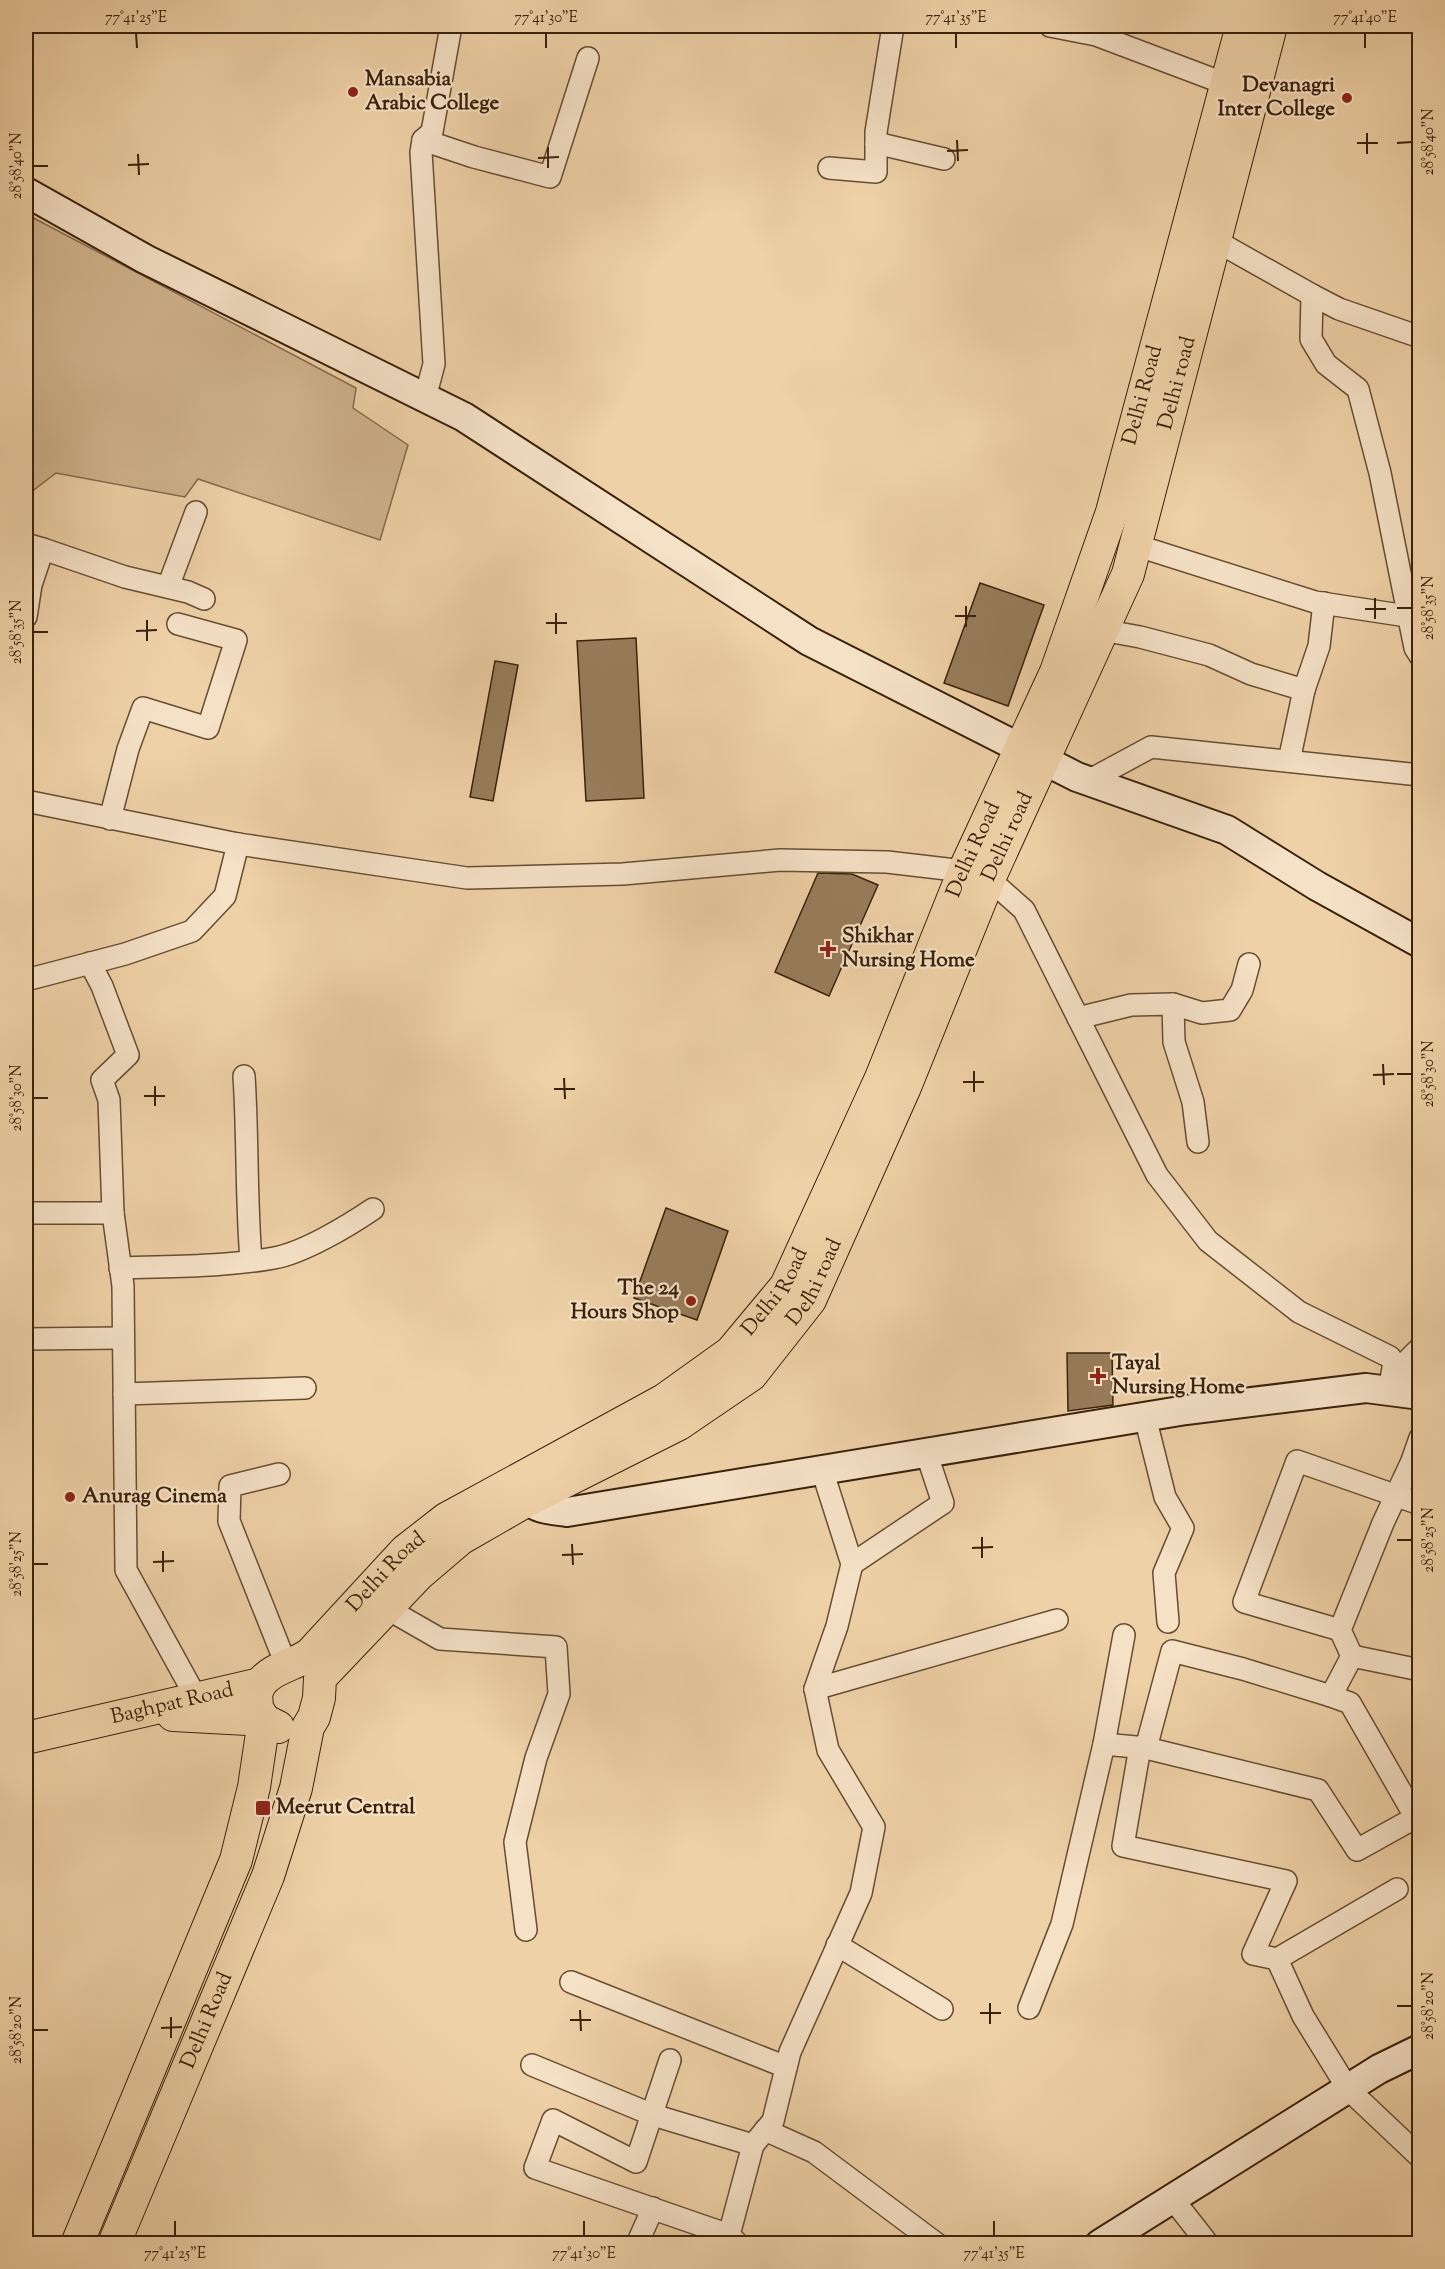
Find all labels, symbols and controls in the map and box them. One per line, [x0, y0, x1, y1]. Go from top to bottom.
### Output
text: 77°41'25"E [105, 8, 167, 29]
text: 77°41'30"E [514, 8, 578, 29]
text: 77°41'35"E [925, 8, 987, 29]
text: 77°41'40"E [1333, 8, 1397, 29]
place label: Mansabia Arabic College [365, 65, 499, 119]
place label: Devanagri Inter College [1218, 71, 1335, 125]
marker: Mansabia Arabic College [346, 85, 360, 99]
marker: Devanagri Inter College [1340, 91, 1354, 105]
text: 28°58'40"N [1419, 109, 1440, 175]
text: 28°58'40"N [7, 133, 28, 199]
street label: Delhi road [1151, 333, 1204, 433]
street label: Delhi Road [1115, 342, 1171, 449]
text: 28°58'35"N [1419, 576, 1440, 640]
text: 28°58'35"N [7, 600, 28, 664]
street label: Delhi road [975, 787, 1042, 887]
street label: Delhi Road [940, 797, 1009, 902]
place label: Shikhar Nursing Home [842, 922, 975, 976]
marker: Shikhar Nursing Home [819, 940, 837, 958]
text: 28°58'30"N [1419, 1041, 1440, 1107]
text: 28°58'30"N [7, 1065, 28, 1131]
street label: Delhi road [780, 1234, 850, 1333]
street label: Delhi Road [735, 1243, 816, 1343]
place label: The 24 Hours Shop [571, 1274, 679, 1328]
marker: The 24 Hours Shop [684, 1294, 698, 1308]
place label: Tayal Nursing Home [1112, 1349, 1245, 1403]
marker: Tayal Nursing Home [1089, 1367, 1107, 1385]
place label: Anurag Cinema [82, 1482, 227, 1512]
marker: Anurag Cinema [63, 1490, 77, 1504]
text: 28°58'25"N [1419, 1507, 1440, 1573]
street label: Delhi Road [340, 1525, 432, 1619]
text: 28°58'25"N [7, 1531, 28, 1597]
street label: Baghpat Road [108, 1676, 237, 1733]
place label: Meerut Central [276, 1793, 415, 1823]
marker: Meerut Central [254, 1799, 272, 1817]
street label: Delhi Road [174, 1968, 241, 2074]
text: 28°58'20"N [1419, 1972, 1440, 2040]
text: 28°58'20"N [7, 1996, 28, 2064]
text: 77°41'25"E [144, 2244, 206, 2265]
text: 77°41'30"E [552, 2244, 616, 2265]
text: 77°41'35"E [963, 2244, 1025, 2265]

